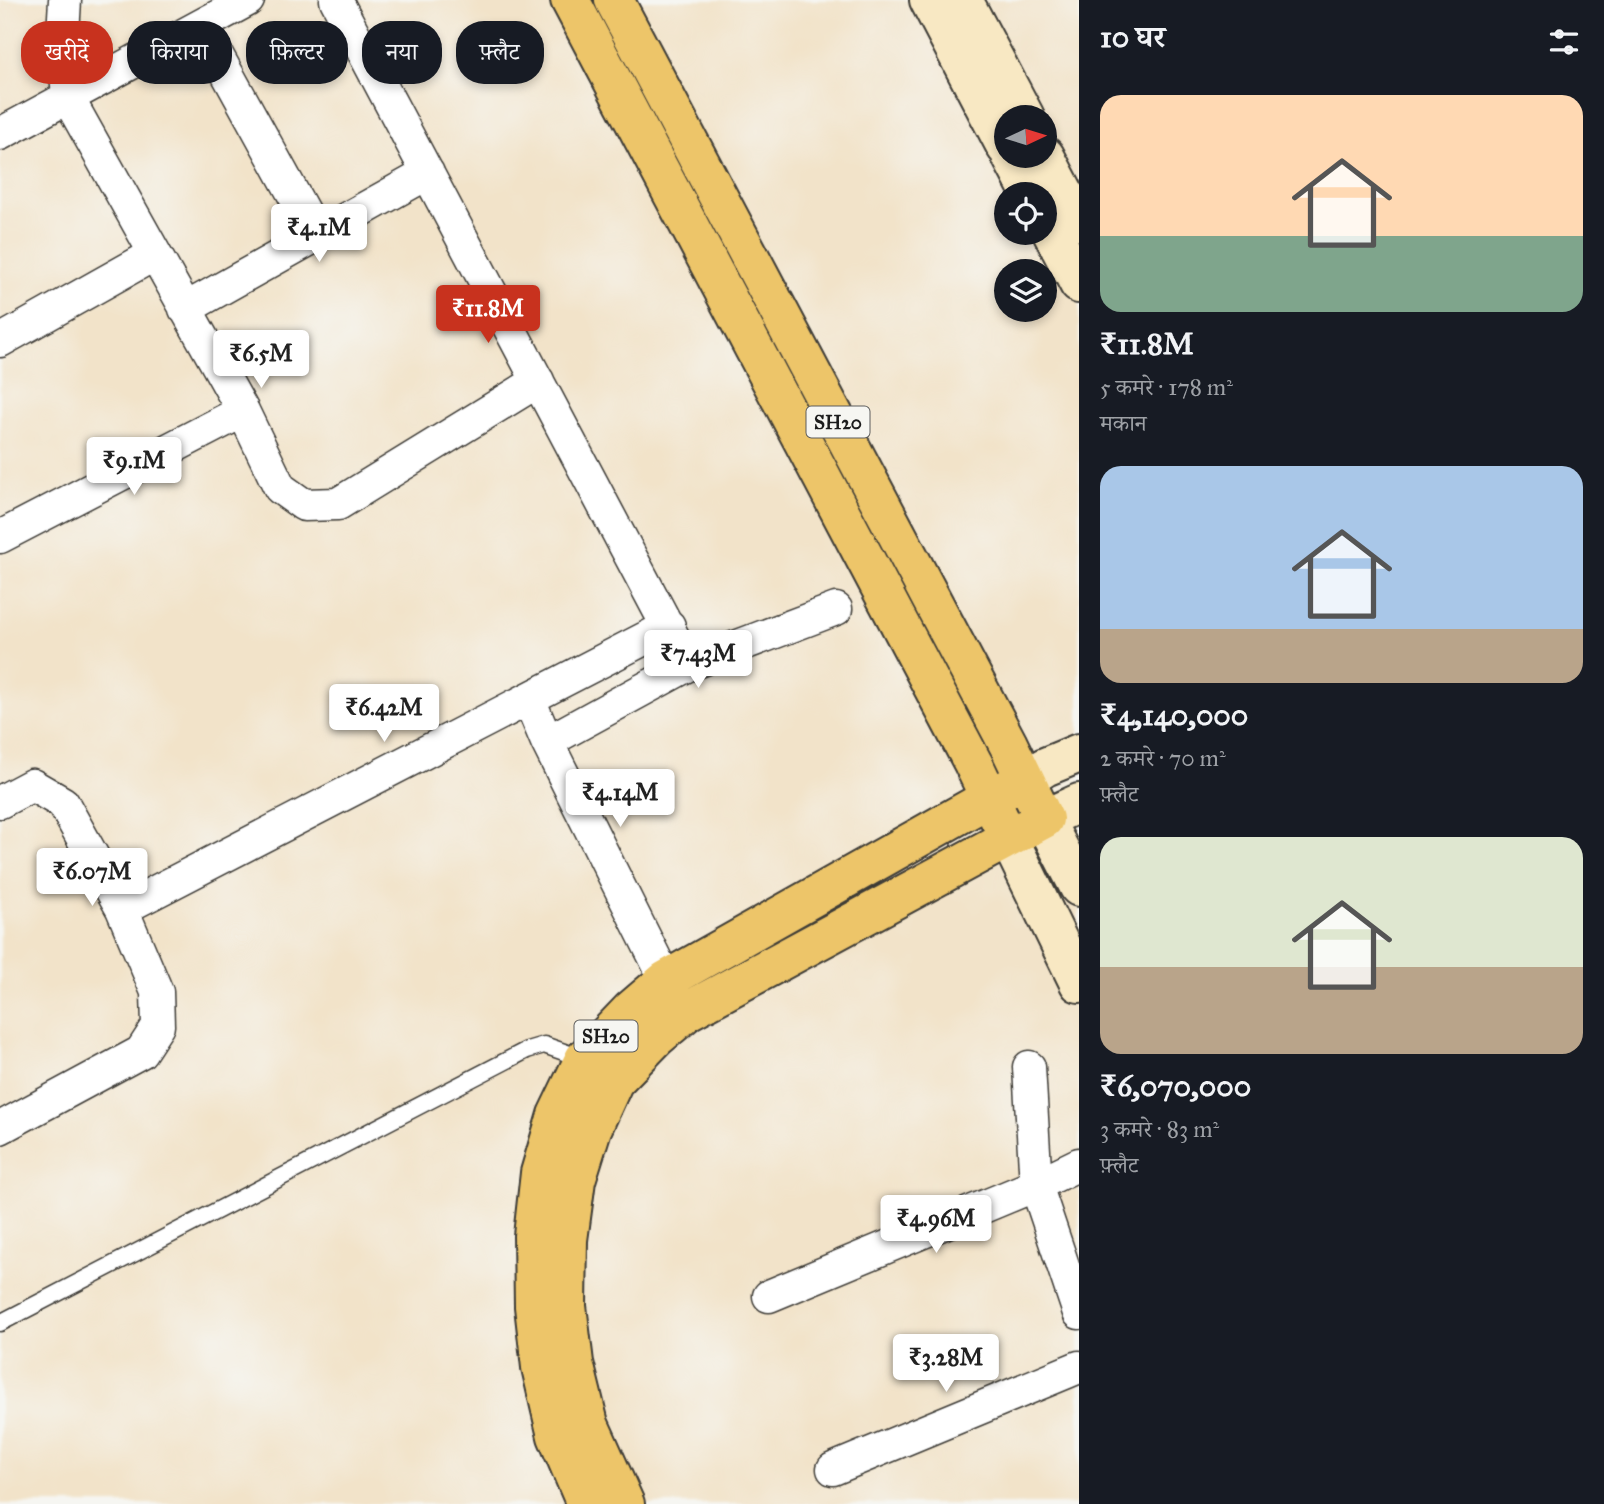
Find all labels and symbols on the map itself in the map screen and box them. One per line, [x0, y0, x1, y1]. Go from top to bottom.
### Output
north arrow [994, 105, 1057, 168]
pin: ₹4.1M [270, 204, 368, 264]
pin: ₹11.8M [431, 286, 545, 345]
pin: ₹6.5M [212, 330, 310, 390]
road number: SH20 [806, 406, 870, 438]
pin: ₹9.1M [85, 438, 183, 497]
pin: ₹7.43M [641, 630, 755, 690]
pin: ₹6.42M [327, 684, 441, 744]
pin: ₹4.14M [563, 770, 677, 829]
pin: ₹6.07M [35, 848, 149, 908]
road number: SH20 [574, 1020, 638, 1052]
pin: ₹4.96M [879, 1196, 993, 1255]
pin: ₹3.28M [889, 1334, 1003, 1394]

